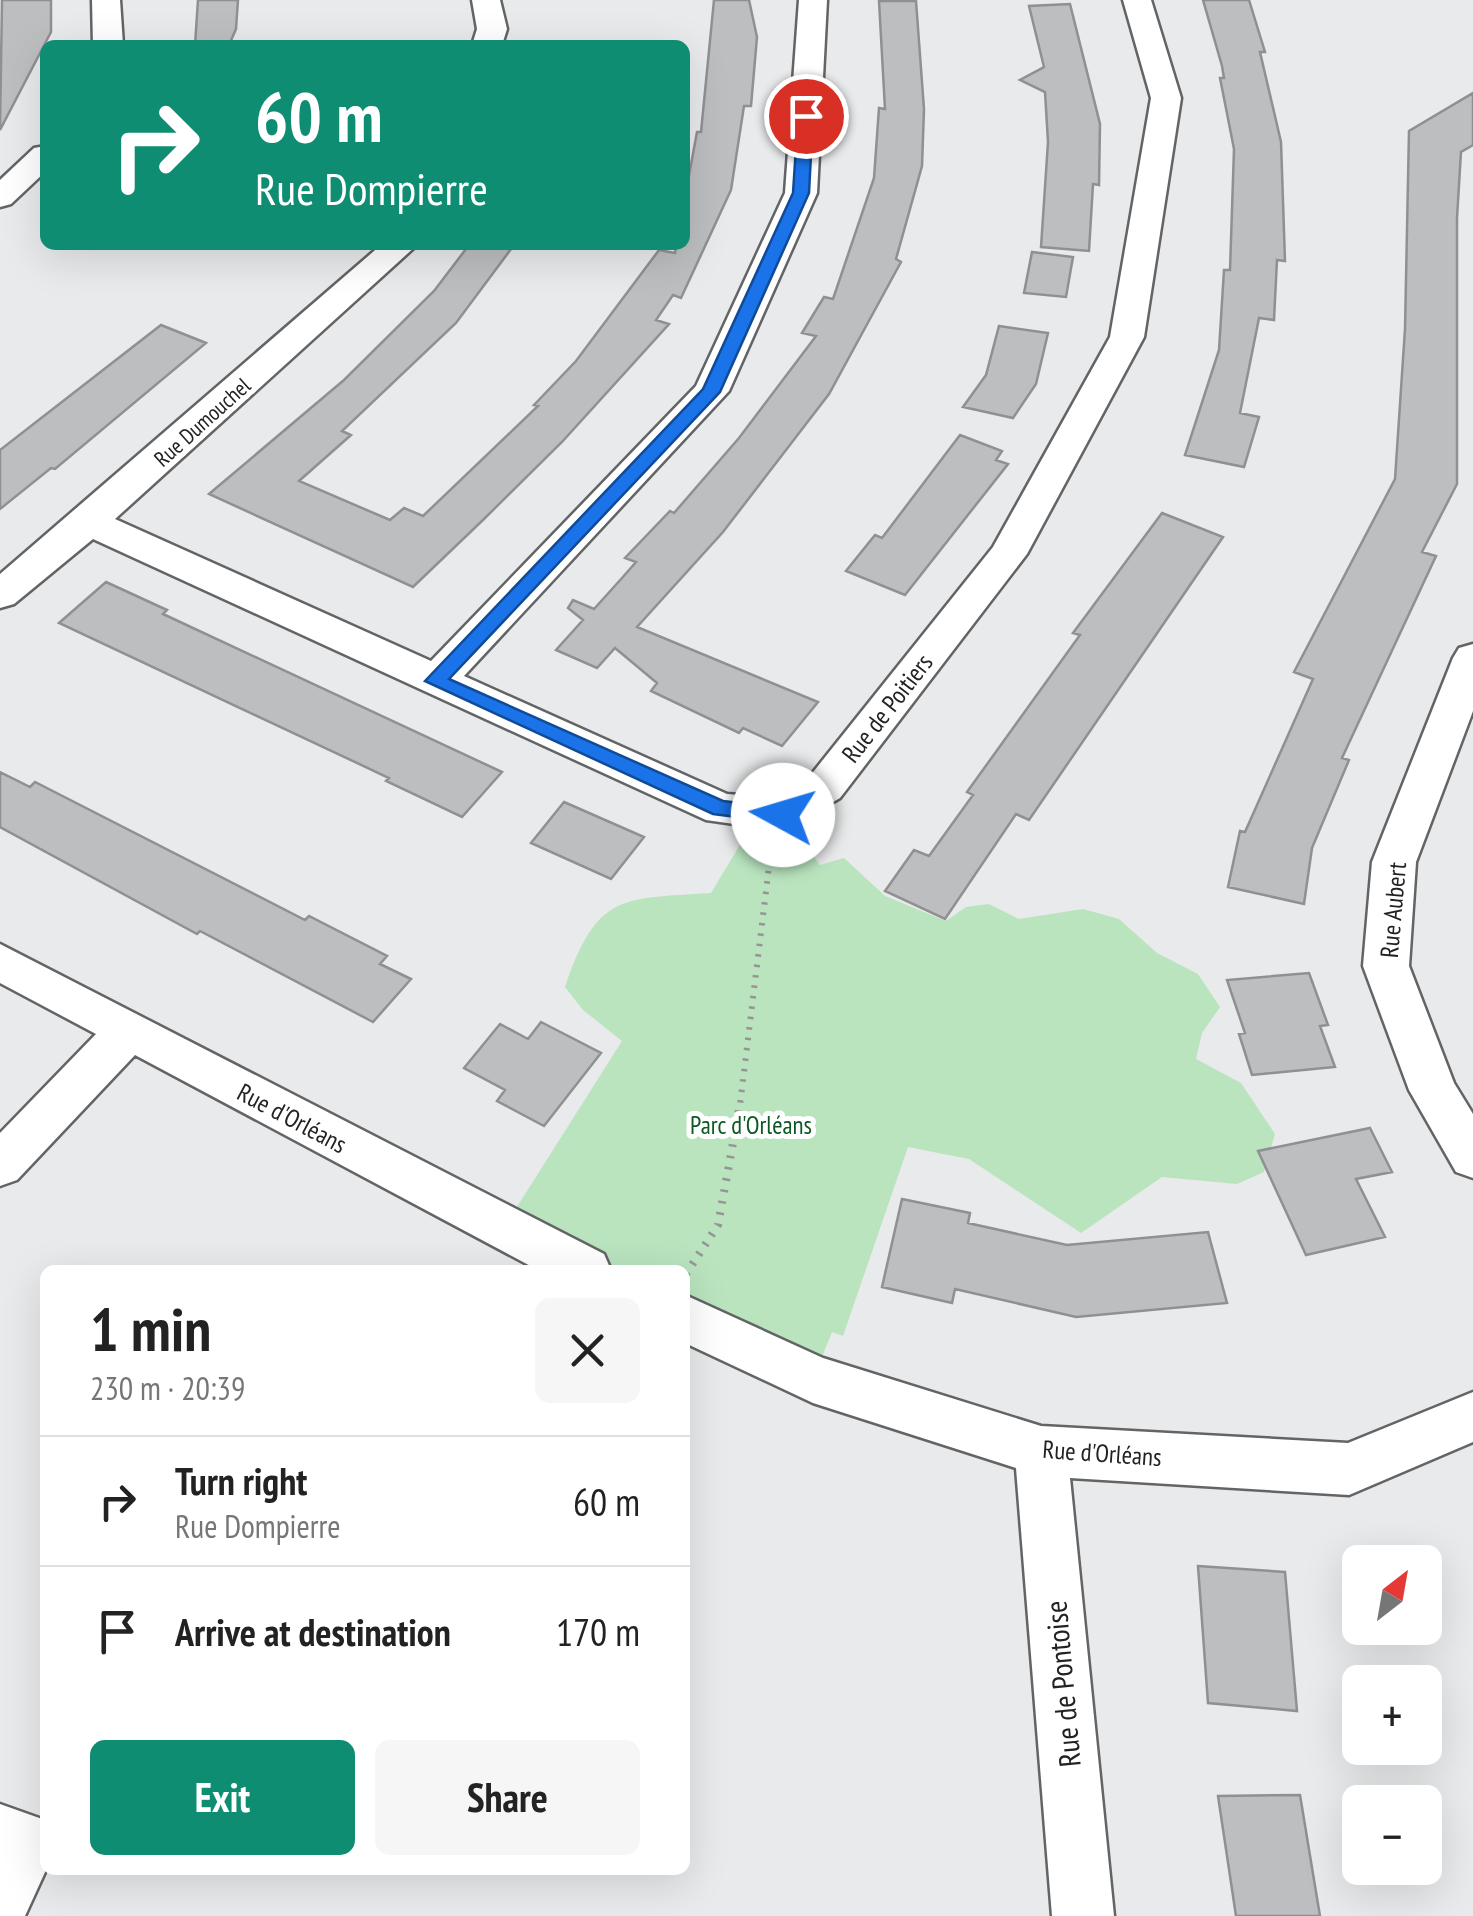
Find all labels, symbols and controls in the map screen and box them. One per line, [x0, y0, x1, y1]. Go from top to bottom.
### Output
text: 60 m [255, 71, 383, 161]
pin [764, 74, 849, 159]
icon: right [90, 80, 220, 210]
icon: arrive [779, 89, 834, 144]
text: Rue Dompierre [255, 159, 488, 217]
street label: Rue Dumouchel [148, 371, 257, 473]
street label: Rue de Poitiers [834, 647, 940, 769]
position arrow [731, 763, 835, 867]
street label: Rue Aubert [1373, 861, 1413, 959]
street label: Rue d'Orléans [232, 1076, 352, 1160]
park label: Parc d'Orléans [690, 1109, 812, 1141]
text: 1 min [90, 1290, 211, 1368]
button: close [535, 1298, 640, 1403]
text: 230 m · 20:39 [90, 1367, 245, 1409]
street label: Rue d'Orléans [1041, 1433, 1163, 1473]
text: Turn right [175, 1456, 307, 1505]
icon: right [90, 1474, 145, 1529]
text: 60 m [573, 1477, 640, 1526]
text: Rue Dompierre [175, 1505, 341, 1547]
north arrow [1342, 1545, 1442, 1645]
map controls [1342, 1545, 1442, 1885]
street label: Rue de Pontoise [1035, 1599, 1089, 1769]
icon: arrive [90, 1604, 145, 1659]
text: Arrive at destination [175, 1607, 451, 1656]
text: 170 m [556, 1607, 640, 1656]
button: + [1342, 1665, 1442, 1765]
button: Exit [90, 1740, 355, 1855]
button: Share [375, 1740, 640, 1855]
button: − [1342, 1785, 1442, 1885]

